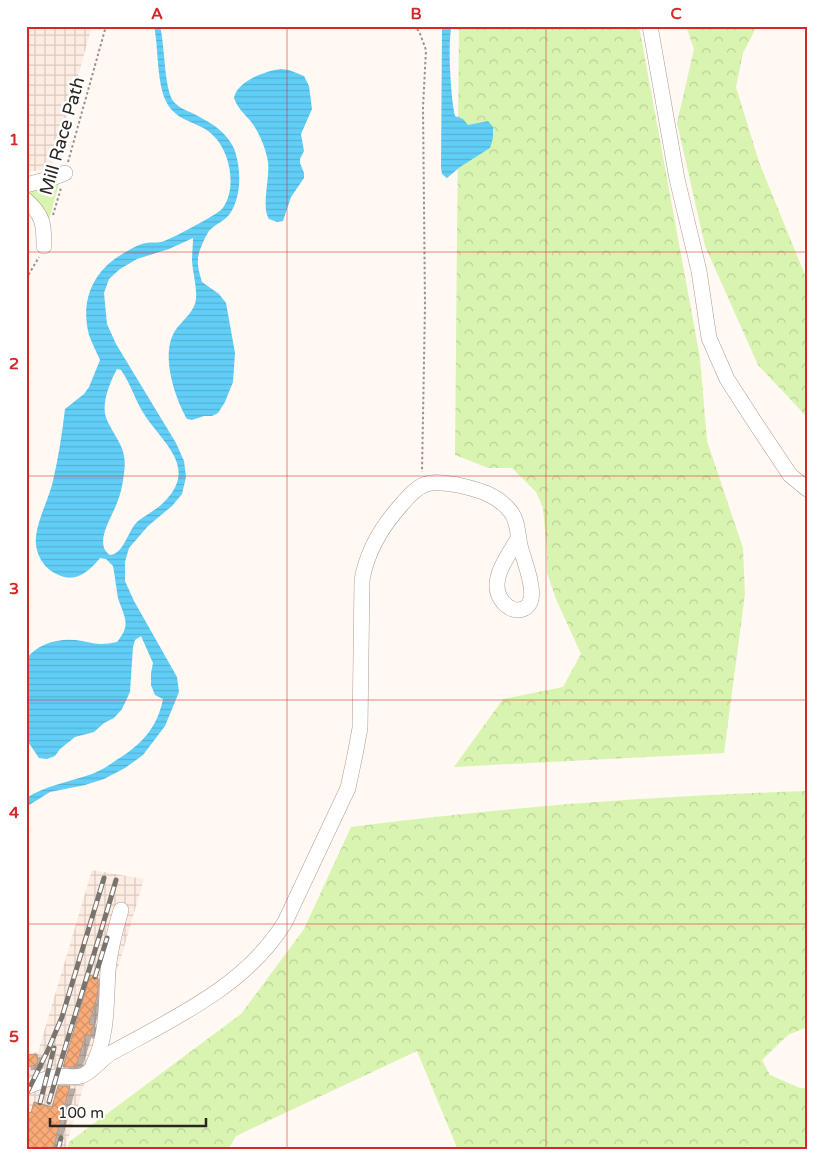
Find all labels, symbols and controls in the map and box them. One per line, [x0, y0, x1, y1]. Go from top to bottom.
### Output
text: A [151, 4, 163, 24]
text: B [410, 4, 422, 24]
text: C [670, 4, 682, 24]
street label: Mill Race Path [35, 74, 89, 198]
text: 1 [9, 130, 19, 150]
text: 2 [9, 354, 19, 374]
text: 3 [9, 579, 19, 599]
text: 4 [9, 803, 19, 823]
text: 5 [9, 1027, 19, 1047]
scale bar [50, 1096, 206, 1128]
text: 100 m [58, 1104, 104, 1122]

